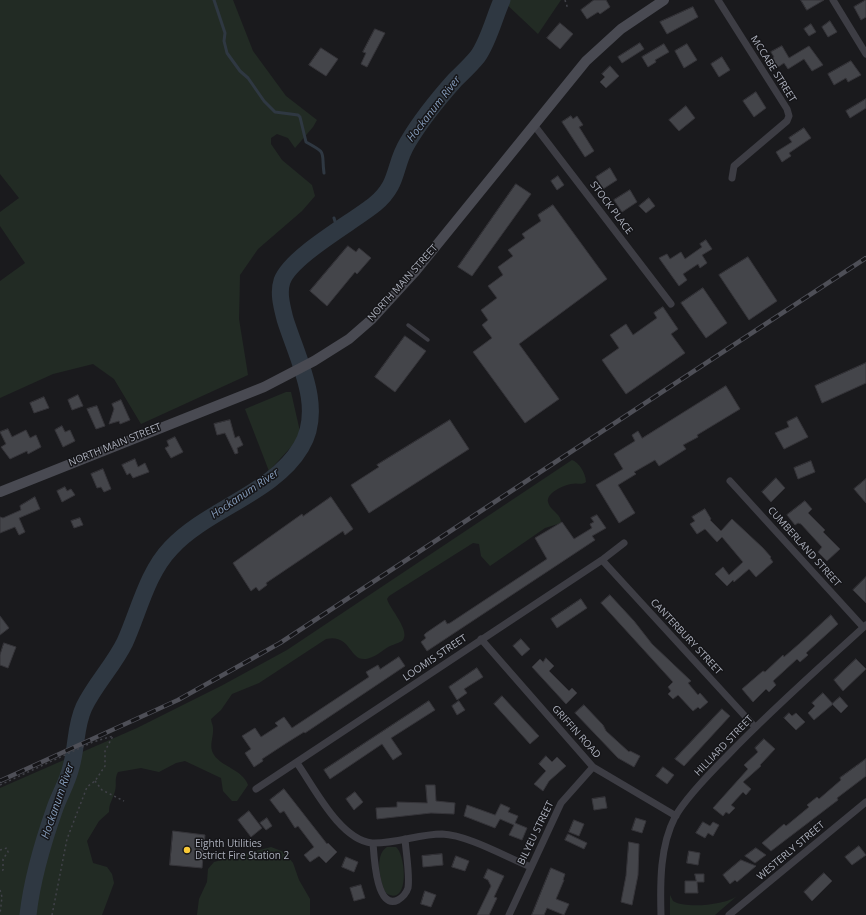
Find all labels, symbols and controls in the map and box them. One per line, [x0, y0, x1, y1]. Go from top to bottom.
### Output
street label: MCCABE STREET [748, 33, 798, 105]
water label: Hockanum River [404, 74, 464, 144]
street label: STOCK PLACE [587, 179, 635, 237]
street label: NORTH MAIN STREET [365, 242, 441, 324]
street label: NORTH MAIN STREET [67, 421, 163, 469]
water label: Hockanum River [208, 466, 282, 522]
street label: CUMBERLAND STREET [765, 505, 843, 589]
street label: CANTERBURY STREET [648, 597, 724, 677]
street label: LOOMIS STREET [401, 632, 469, 684]
street label: GRIFFIN ROAD [549, 703, 603, 761]
street label: HILLIARD STREET [692, 713, 756, 779]
water label: Hockanum River [39, 761, 77, 841]
street label: BILYEU STREET [515, 799, 557, 867]
street label: WESTERLY STREET [755, 819, 827, 883]
place label: Eighth Utilities Dstrict Fire Station 2 [195, 838, 289, 862]
marker: Eighth Utilities Dstrict Fire Station 2 [182, 845, 192, 855]

